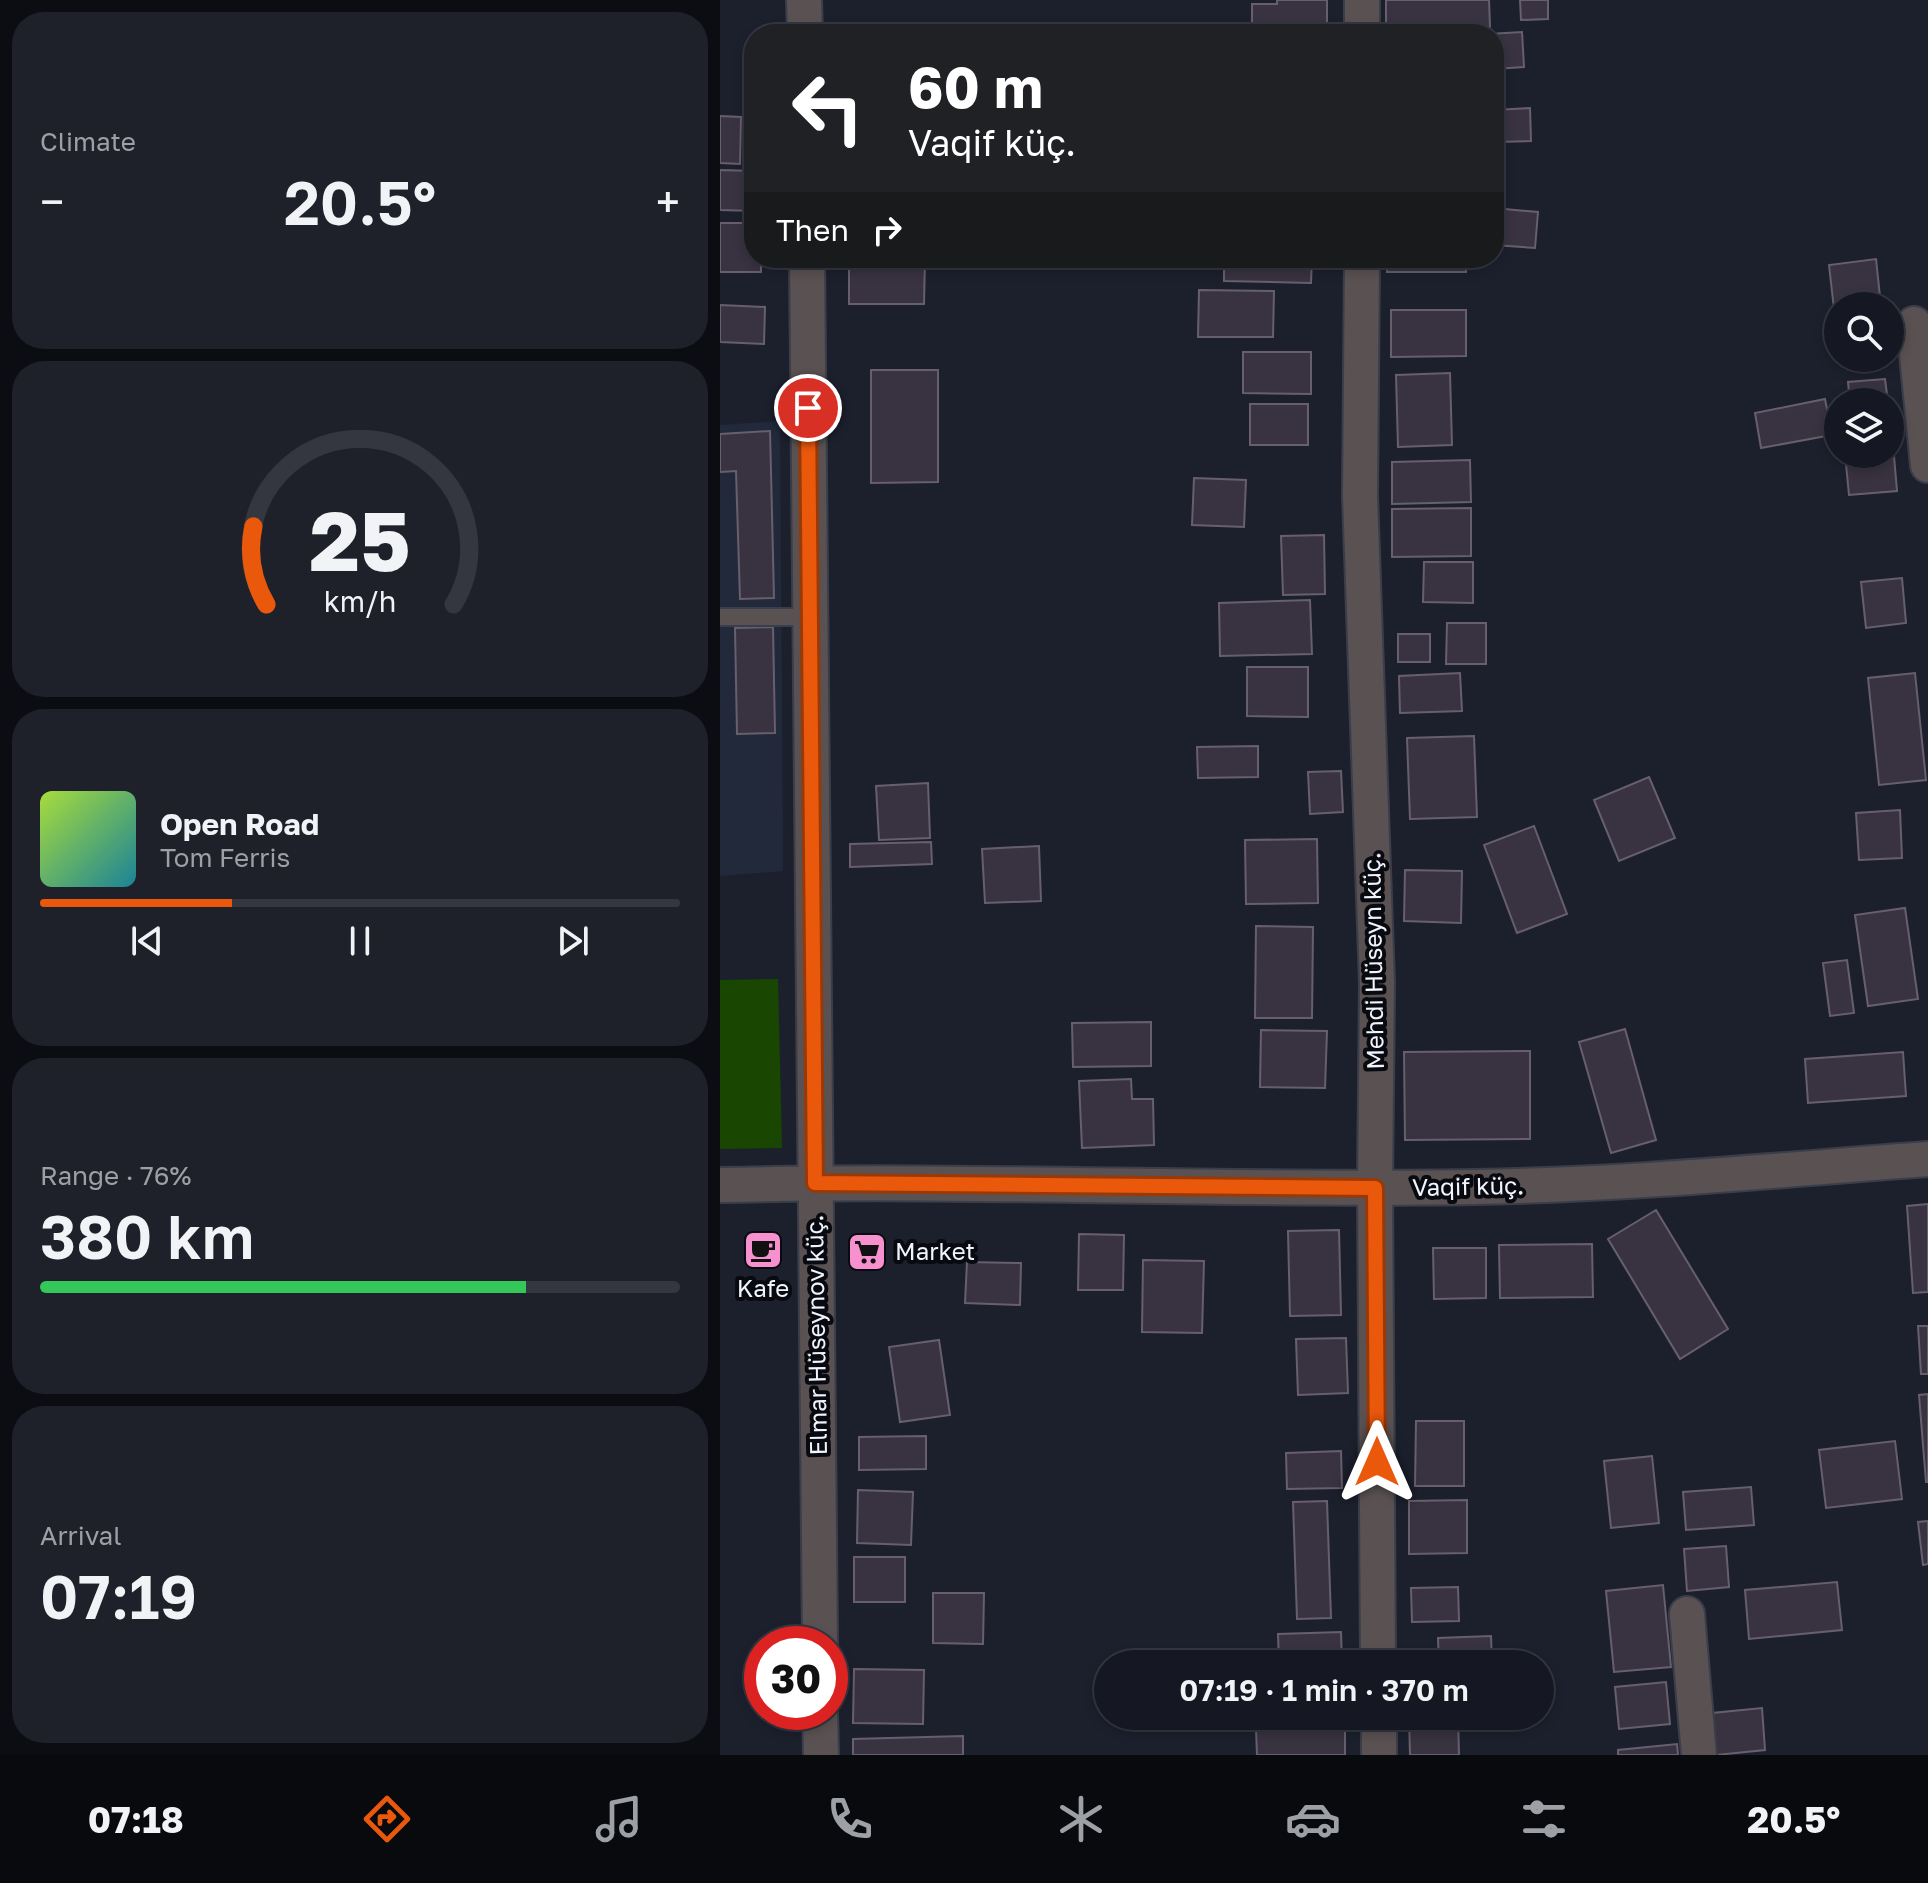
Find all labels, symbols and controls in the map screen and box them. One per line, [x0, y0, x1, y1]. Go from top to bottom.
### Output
text: 60 m [908, 53, 1043, 120]
icon: left [776, 56, 880, 160]
text: Vaqif küç. [908, 121, 1076, 164]
text: Climate [40, 126, 136, 157]
text: 20.5° [284, 166, 436, 238]
text: − [40, 175, 64, 228]
text: + [656, 175, 680, 228]
icon: right [865, 208, 909, 252]
text: Then [776, 212, 849, 248]
map controls [1824, 292, 1904, 468]
button: search [1824, 292, 1904, 372]
pin [774, 374, 842, 442]
icon: arrive [786, 386, 830, 430]
button: layers [1824, 388, 1904, 468]
text: 25 [309, 488, 411, 588]
text: km/h [324, 584, 396, 618]
text: Open Road [160, 806, 319, 842]
text: Tom Ferris [160, 842, 290, 873]
street label: Mehdi Hüseyn küç. [1356, 852, 1389, 1070]
icon: previous [125, 919, 169, 963]
icon: pause [338, 919, 382, 963]
icon: next [551, 919, 595, 963]
text: Range · 76% [40, 1160, 191, 1191]
street label: Vaqif küç. [1412, 1170, 1524, 1201]
text: 380 km [40, 1200, 254, 1272]
street label: Elmar Hüseynov küç. [799, 1214, 832, 1456]
cafe icon: Kafe [742, 1229, 784, 1271]
supermarket icon: Market [846, 1231, 888, 1273]
place label: Market [895, 1236, 975, 1265]
place label: Kafe [737, 1273, 789, 1302]
position arrow [1335, 1420, 1419, 1504]
text: Arrival [40, 1520, 121, 1551]
text: 07:19 [40, 1560, 197, 1632]
speed limit sign: 30 [744, 1626, 848, 1730]
text: 07:19 · 1 min · 370 m [1179, 1672, 1469, 1708]
icon: directions [359, 1791, 415, 1847]
icon: music [591, 1791, 647, 1847]
icon: phone [822, 1791, 878, 1847]
icon: climate [1053, 1791, 1109, 1847]
icon: car [1285, 1791, 1341, 1847]
icon: filters [1516, 1791, 1572, 1847]
text: 07:18 [88, 1798, 184, 1841]
text: 20.5° [1747, 1798, 1840, 1841]

